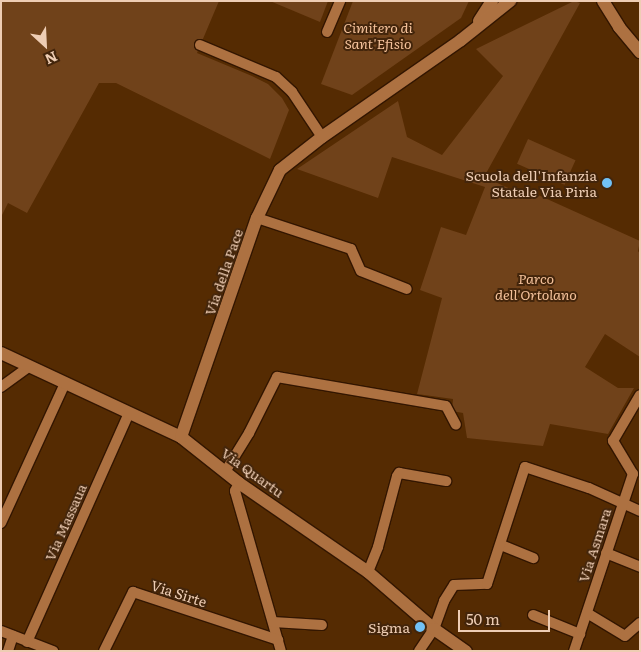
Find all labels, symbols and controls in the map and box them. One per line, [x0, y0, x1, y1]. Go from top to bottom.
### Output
park label: Cimitero di Sant'Efisio [343, 19, 413, 52]
north arrow [20, 20, 70, 70]
text: N [42, 47, 61, 70]
place label: Scuola dell'Infanzia Statale Via Piria [466, 167, 597, 200]
marker: Scuola dell'Infanzia Statale Via Piria [601, 177, 613, 189]
street label: Via della Pace [200, 227, 246, 317]
park label: Parco dell'Ortolano [495, 270, 577, 302]
street label: Via Quartu [219, 444, 287, 500]
street label: Via Massaua [41, 481, 89, 563]
street label: Via Asmara [574, 506, 614, 584]
street label: Via Sirte [149, 576, 209, 610]
scale bar [461, 600, 554, 632]
text: 50 m [466, 607, 500, 630]
place label: Sigma [368, 619, 410, 635]
marker: Sigma [414, 621, 426, 633]

